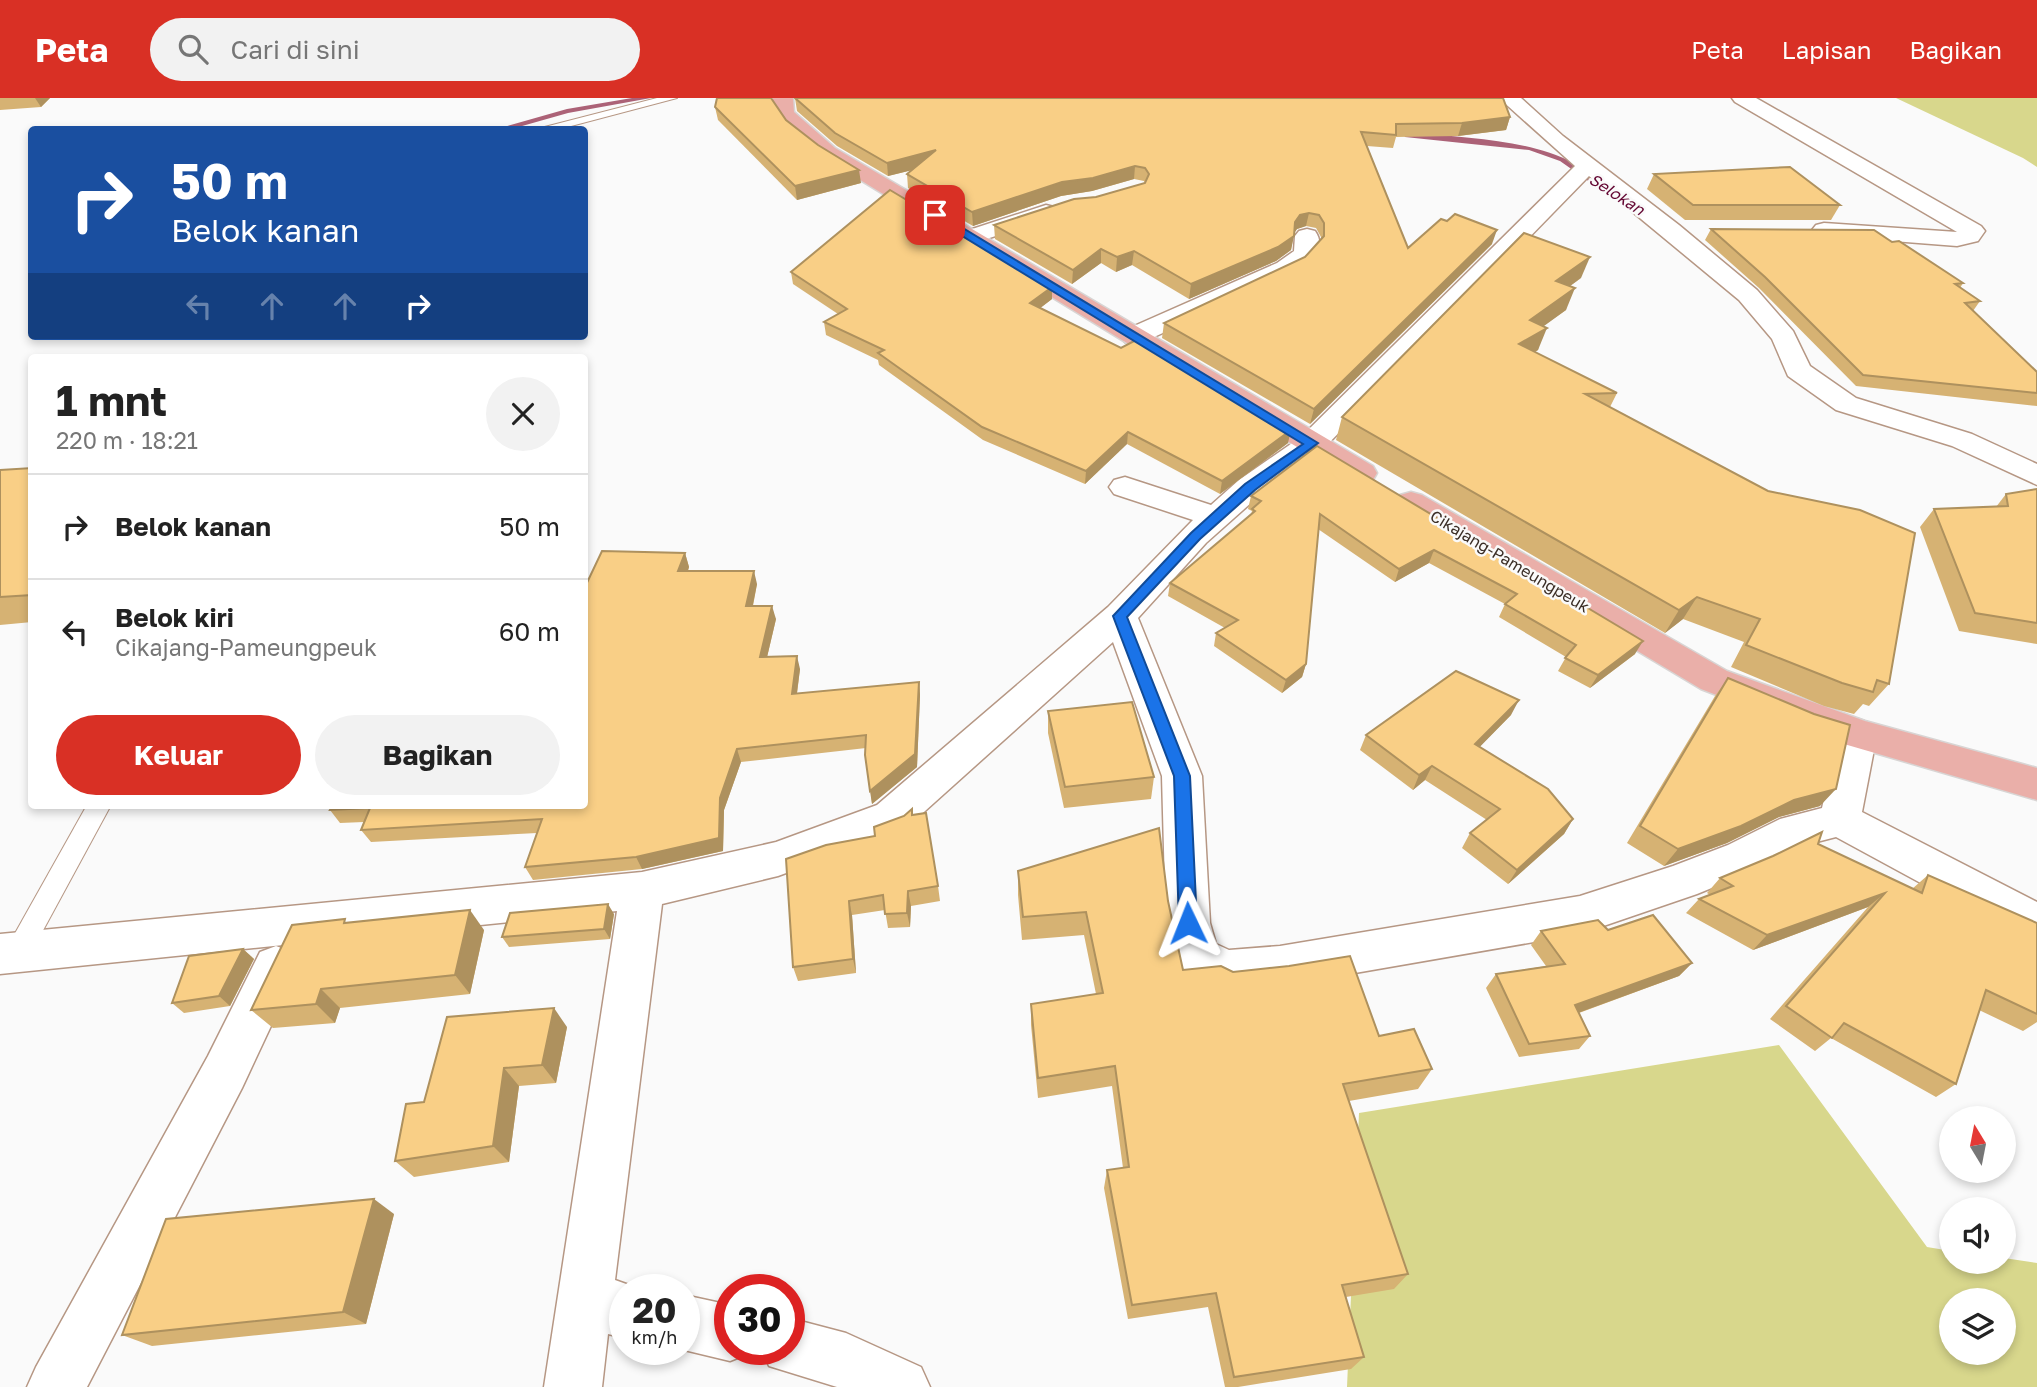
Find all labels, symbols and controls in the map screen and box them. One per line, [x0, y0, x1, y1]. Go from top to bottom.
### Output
search box [150, 18, 640, 81]
text: Peta [35, 30, 108, 69]
icon: search [174, 30, 212, 68]
text: Cari di sini [230, 34, 360, 65]
text: Peta [1691, 35, 1744, 64]
text: Lapisan [1782, 35, 1872, 64]
text: Bagikan [1910, 35, 2002, 64]
text: 50 m [171, 151, 288, 210]
icon: right [56, 154, 147, 245]
water label: Selokan [1586, 169, 1649, 220]
pin [905, 185, 965, 245]
icon: arrive [916, 196, 954, 234]
text: Belok kanan [171, 211, 359, 249]
icon: left [180, 287, 218, 325]
icon: ahead [253, 287, 291, 325]
icon: ahead [326, 287, 364, 325]
icon: right [399, 287, 437, 325]
text: 1 mnt [56, 375, 167, 425]
button: close [486, 377, 560, 451]
text: 220 m · 18:21 [56, 426, 198, 454]
street label: Cikajang-Pameungpeuk [1427, 506, 1593, 616]
icon: right [56, 508, 94, 546]
text: Belok kanan [115, 511, 271, 542]
text: 50 m [499, 511, 560, 542]
text: Belok kiri [115, 602, 234, 633]
icon: left [56, 613, 94, 651]
text: 60 m [499, 616, 560, 647]
text: Cikajang-Pameungpeuk [115, 633, 377, 661]
button: Keluar [56, 715, 301, 795]
button: Bagikan [315, 715, 560, 795]
position arrow [1151, 886, 1225, 960]
north arrow [1939, 1106, 2016, 1183]
map controls [1939, 1106, 2016, 1365]
button: sound [1939, 1197, 2016, 1274]
speed limit sign: 30 [714, 1274, 805, 1365]
button: layers [1939, 1288, 2016, 1365]
text: 20 [632, 1289, 677, 1331]
text: km/h [632, 1326, 677, 1348]

